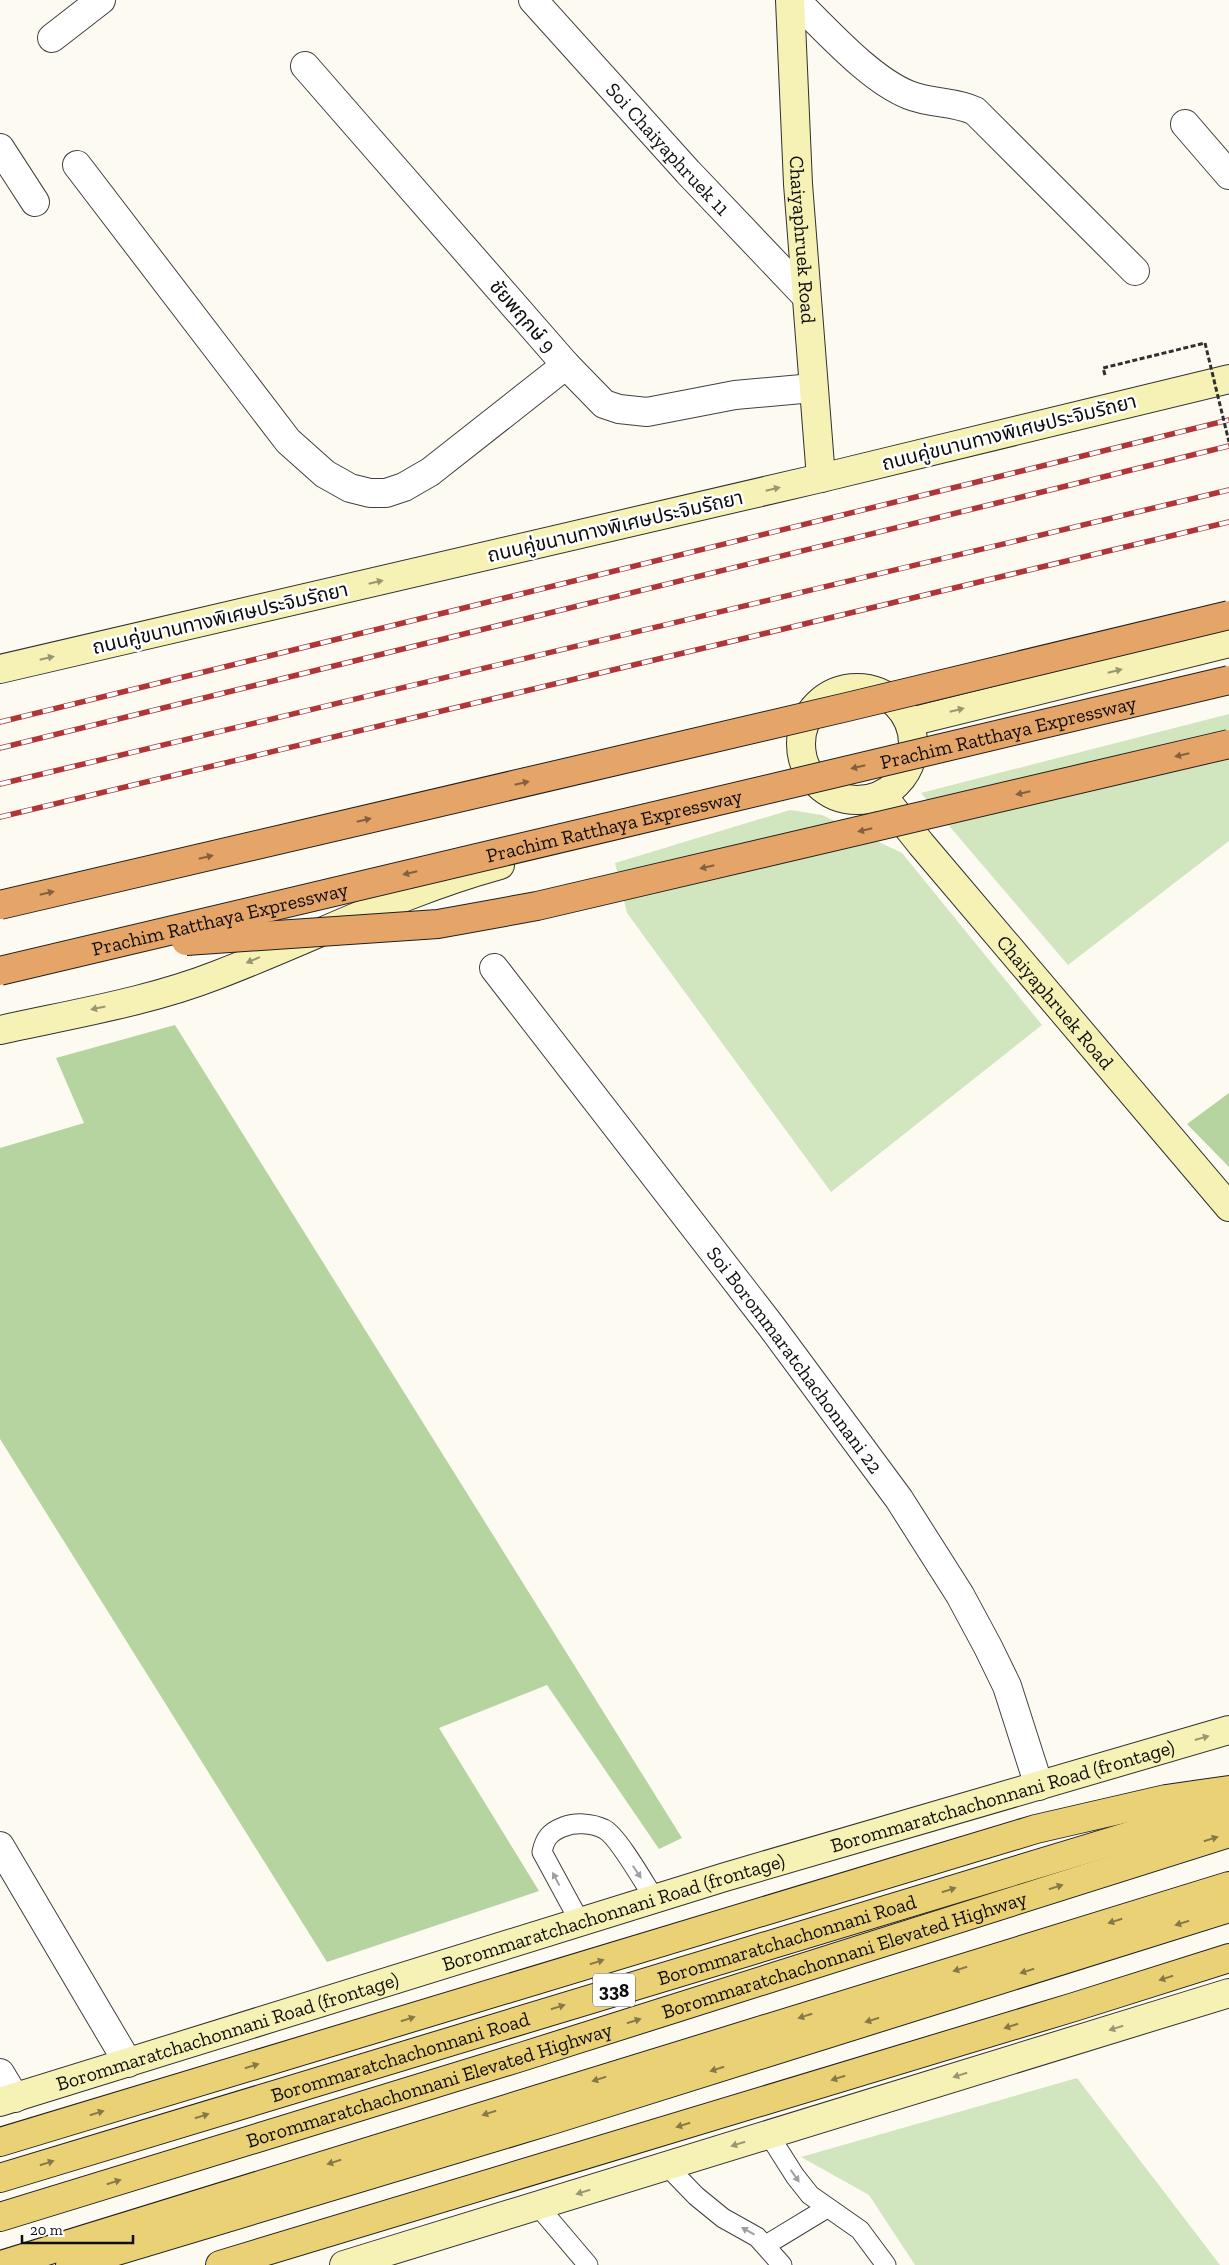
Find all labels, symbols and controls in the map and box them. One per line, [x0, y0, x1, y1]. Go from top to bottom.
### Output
street label: Soi Chaiyaphruek 11 [601, 77, 735, 221]
street label: Chaiyaphruek Road [785, 155, 821, 324]
street label: ชัยพฤกษ์ 9 [485, 275, 561, 357]
street label: ถนนคู่ขนานทางพิเศษประจิมรัถยา [879, 389, 1139, 476]
street label: ถนนคู่ขนานทางพิเศษประจิมรัถยา [485, 485, 745, 568]
one-way arrow [766, 485, 781, 493]
street label: ถนนคู่ขนานทางพิเศษประจิมรัถยา [90, 577, 350, 660]
one-way arrow [369, 578, 384, 586]
one-way arrow [40, 654, 55, 662]
one-way arrow [1107, 667, 1122, 675]
street label: Prachim Ratthaya Expressway [878, 690, 1139, 774]
one-way arrow [949, 706, 964, 714]
one-way arrow [1174, 751, 1189, 759]
one-way arrow [850, 763, 865, 771]
one-way arrow [515, 779, 530, 787]
street label: Prachim Ratthaya Expressway [484, 784, 745, 868]
one-way arrow [1016, 789, 1031, 797]
one-way arrow [356, 816, 371, 824]
one-way arrow [858, 826, 873, 834]
one-way arrow [198, 853, 213, 861]
one-way arrow [700, 863, 715, 871]
one-way arrow [403, 869, 418, 877]
street label: Prachim Ratthaya Expressway [89, 877, 351, 961]
one-way arrow [40, 889, 56, 897]
street label: Chaiyaphruek Road [992, 930, 1119, 1074]
one-way arrow [246, 957, 260, 965]
one-way arrow [91, 1004, 106, 1012]
street label: Soi Borommaratchachonnani 22 [702, 1242, 888, 1478]
one-way arrow [1195, 1734, 1210, 1742]
street label: Borommaratchachonnani Road (frontage) [828, 1735, 1177, 1858]
one-way arrow [1204, 1834, 1219, 1842]
street label: Borommaratchachonnani Road (frontage) [439, 1848, 787, 1976]
one-way arrow [632, 1865, 642, 1879]
one-way arrow [552, 1872, 561, 1886]
one-way arrow [1049, 1883, 1064, 1891]
street label: Borommaratchachonnani Elevated Highway [659, 1886, 1030, 2024]
one-way arrow [941, 1886, 956, 1894]
street label: Borommaratchachonnani Road [654, 1888, 918, 1990]
one-way arrow [1108, 1918, 1123, 1925]
one-way arrow [1175, 1919, 1190, 1927]
one-way arrow [590, 1957, 605, 1965]
one-way arrow [952, 1965, 967, 1973]
street label: Borommaratchachonnani Road (frontage) [52, 1968, 400, 2096]
one-way arrow [1020, 1968, 1035, 1976]
road number: 338 [593, 1974, 635, 2006]
one-way arrow [1158, 1975, 1173, 1983]
one-way arrow [551, 2003, 566, 2011]
street label: Borommaratchachonnani Road [267, 2005, 531, 2107]
one-way arrow [797, 2013, 812, 2021]
one-way arrow [401, 2014, 416, 2022]
one-way arrow [627, 2016, 642, 2024]
street label: Borommaratchachonnani Elevated Highway [243, 2017, 616, 2153]
one-way arrow [865, 2017, 880, 2024]
one-way arrow [1003, 2023, 1018, 2031]
one-way arrow [1108, 2024, 1123, 2032]
one-way arrow [245, 2061, 260, 2069]
one-way arrow [710, 2065, 725, 2073]
one-way arrow [953, 2072, 968, 2080]
one-way arrow [831, 2075, 846, 2083]
one-way arrow [592, 2076, 607, 2084]
one-way arrow [90, 2108, 105, 2116]
one-way arrow [481, 2110, 496, 2118]
one-way arrow [195, 2112, 210, 2120]
one-way arrow [675, 2122, 690, 2130]
one-way arrow [730, 2141, 745, 2149]
one-way arrow [326, 2158, 341, 2166]
one-way arrow [39, 2159, 54, 2167]
one-way arrow [790, 2169, 800, 2183]
one-way arrow [106, 2178, 121, 2186]
one-way arrow [575, 2189, 590, 2197]
scale bar [22, 2212, 134, 2244]
text: 20 m [30, 2221, 63, 2239]
one-way arrow [741, 2227, 755, 2236]

